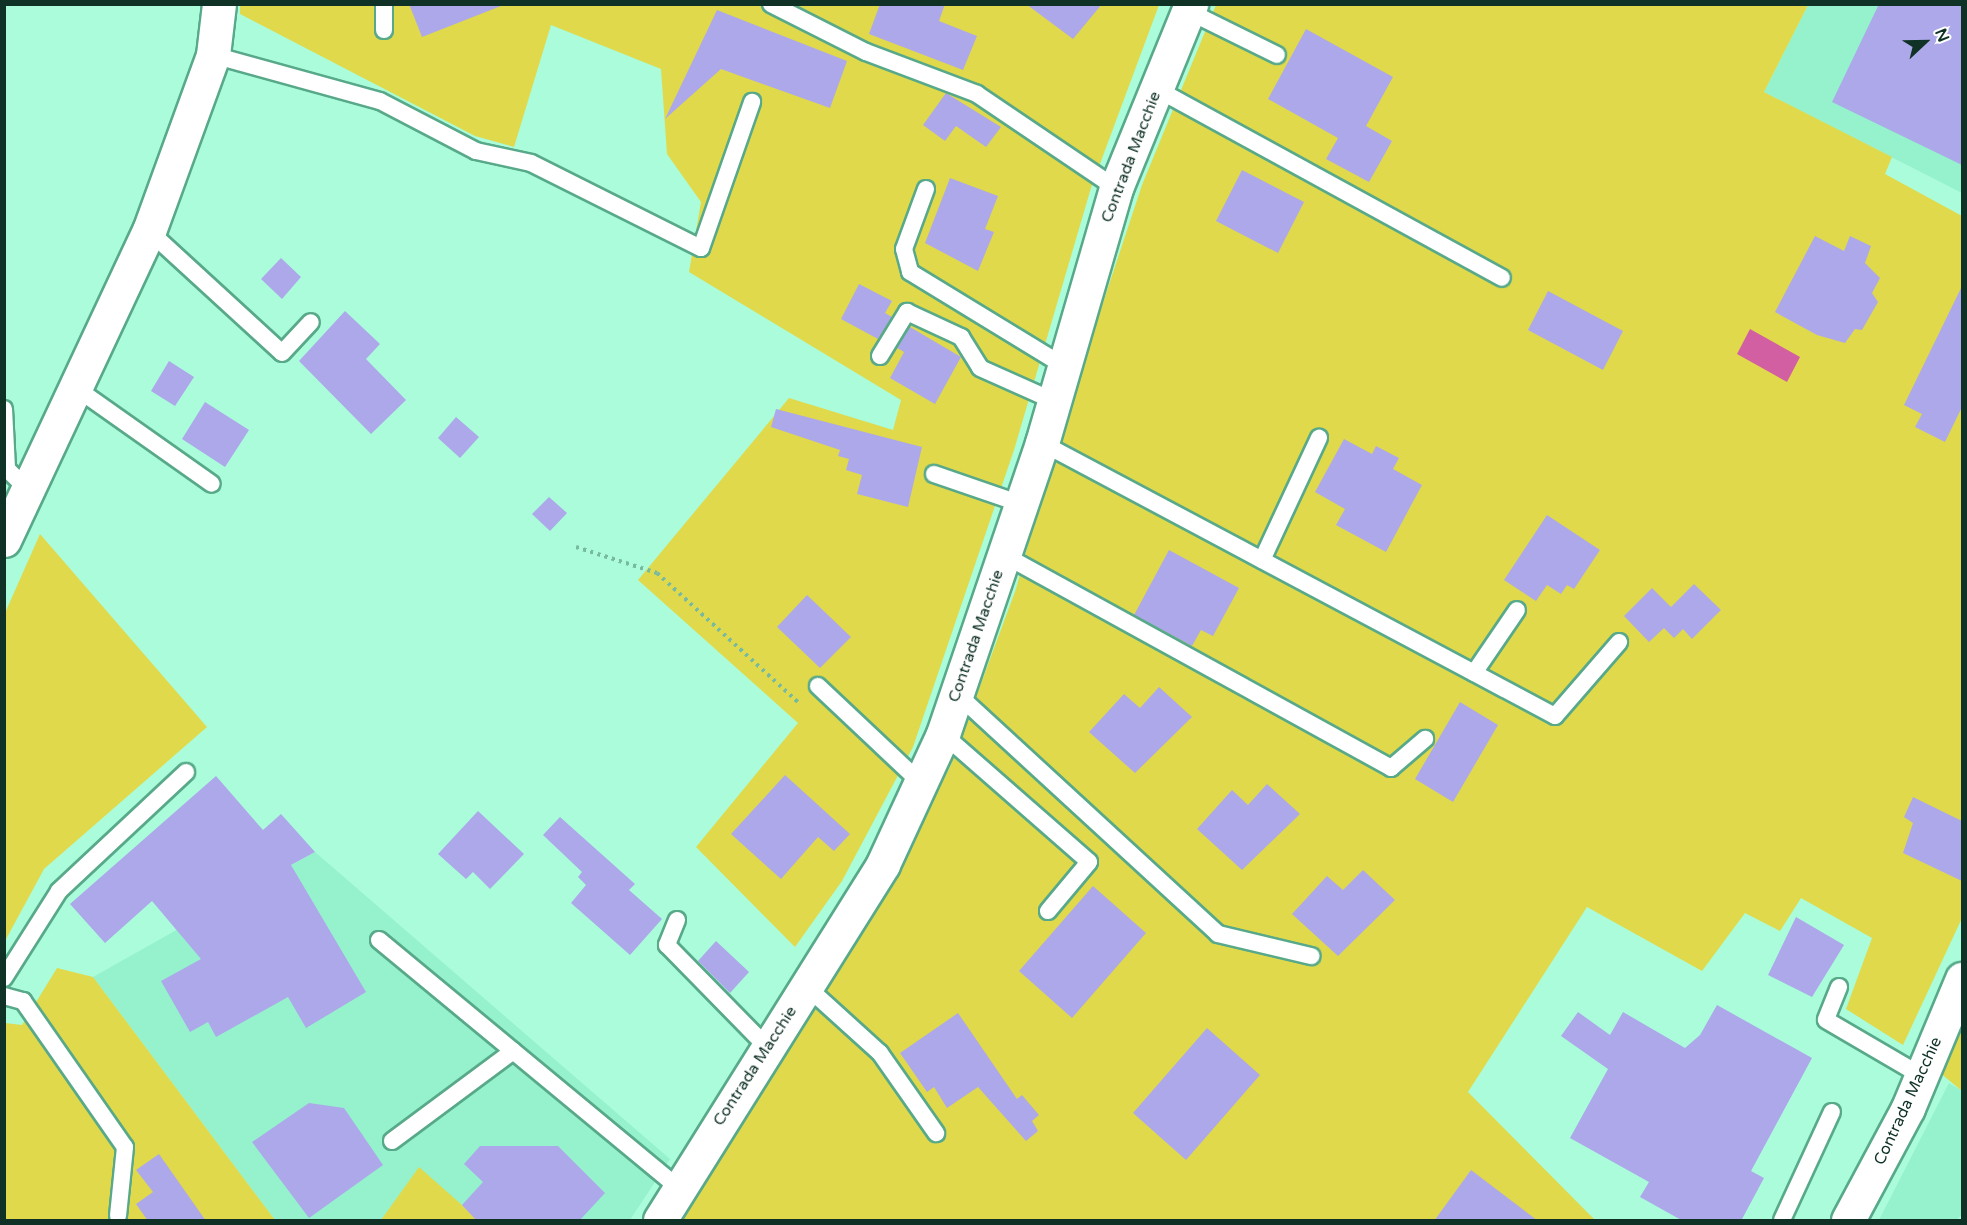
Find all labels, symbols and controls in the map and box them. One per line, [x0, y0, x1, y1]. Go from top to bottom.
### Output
north arrow [1895, 12, 1955, 72]
text: N [1930, 26, 1953, 45]
street label: Contrada Macchie [1097, 89, 1165, 225]
street label: Contrada Macchie [944, 567, 1008, 705]
street label: Contrada Macchie [709, 1003, 801, 1129]
street label: Contrada Macchie [1870, 1034, 1946, 1168]

